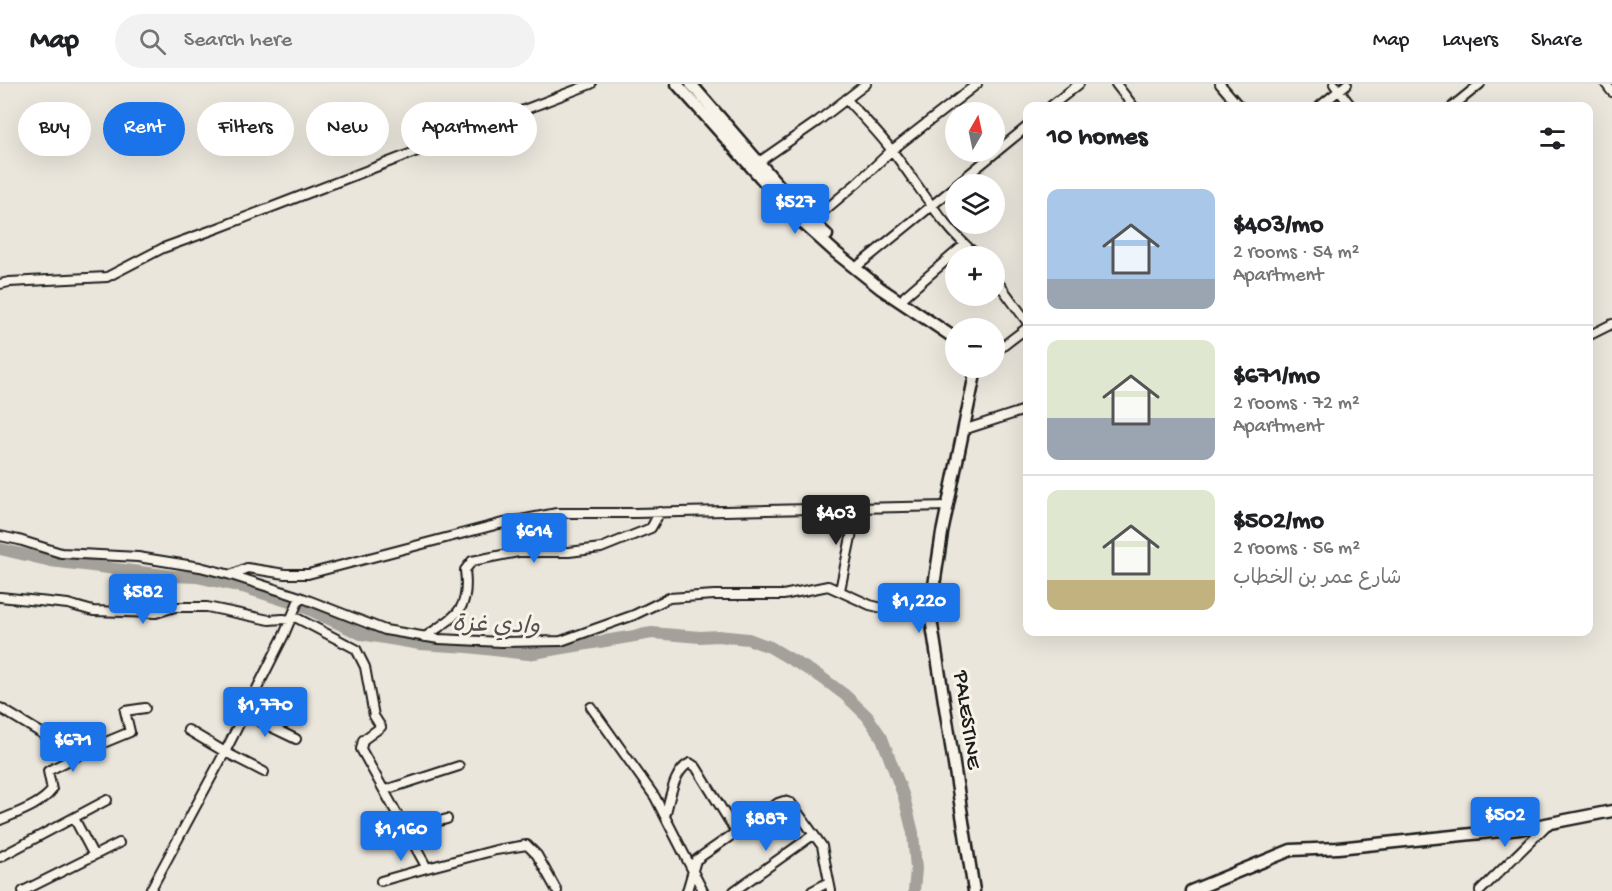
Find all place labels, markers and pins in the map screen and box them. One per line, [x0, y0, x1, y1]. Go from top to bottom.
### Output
pin: $527 [759, 184, 831, 235]
pin: $403 [800, 495, 872, 546]
pin: $614 [498, 513, 570, 564]
pin: $582 [107, 574, 179, 625]
pin: $1,220 [870, 583, 968, 634]
pin: $1,770 [216, 687, 314, 738]
pin: $671 [37, 722, 109, 773]
pin: $502 [1469, 797, 1541, 848]
pin: $887 [730, 801, 802, 852]
pin: $1,160 [352, 811, 450, 862]

